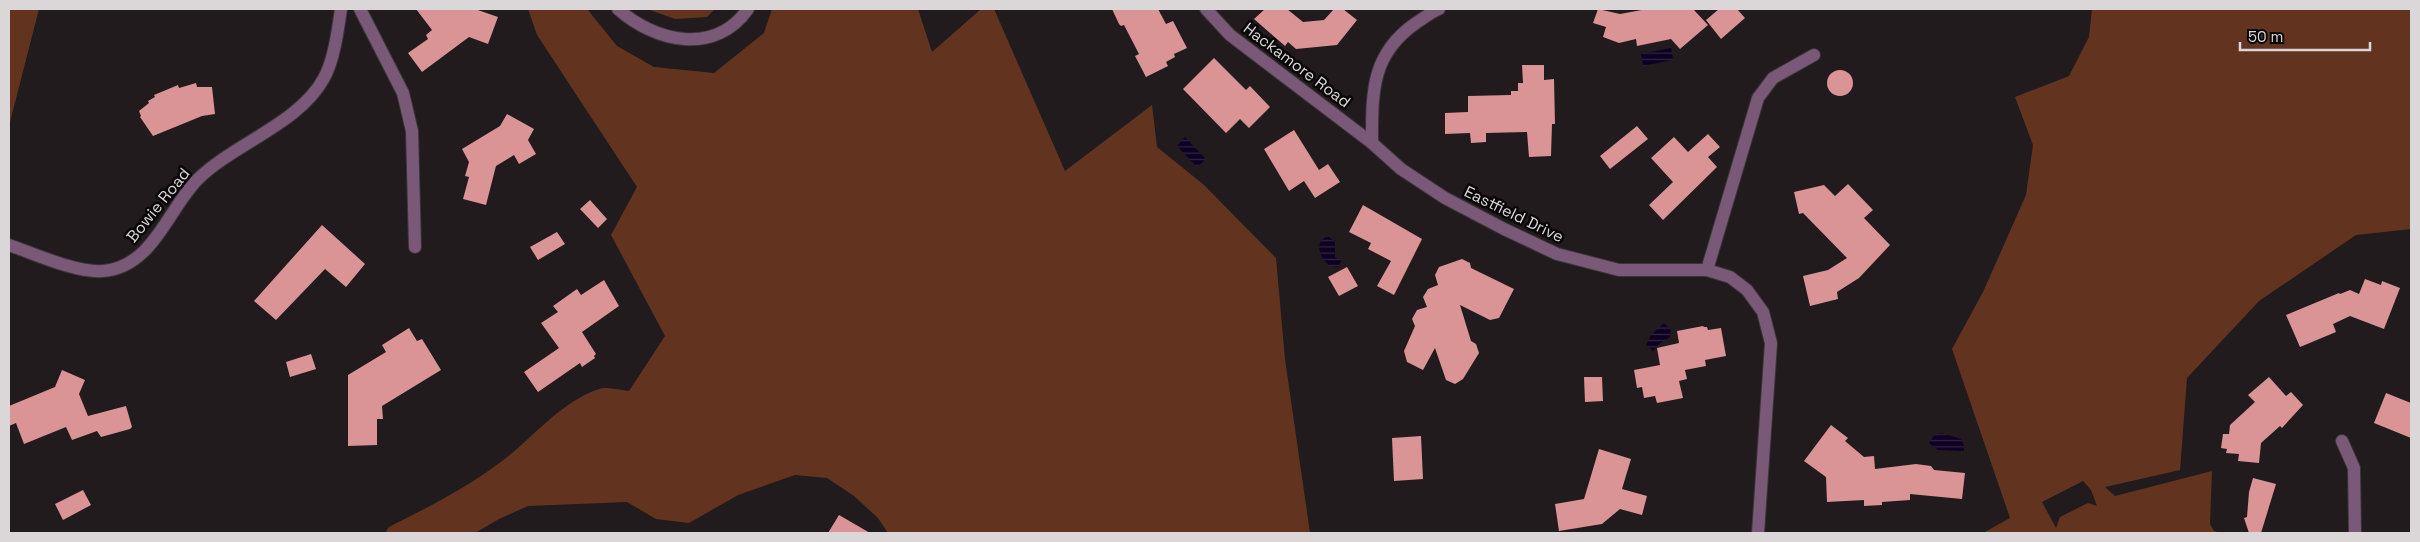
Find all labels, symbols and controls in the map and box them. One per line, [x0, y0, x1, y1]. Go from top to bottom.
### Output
street label: Hackamore Road [1239, 18, 1355, 112]
scale bar [2240, 20, 2370, 52]
text: 50 m [2248, 27, 2283, 46]
street label: Bowie Road [122, 163, 194, 247]
street label: Eastfield Drive [1461, 181, 1567, 247]

